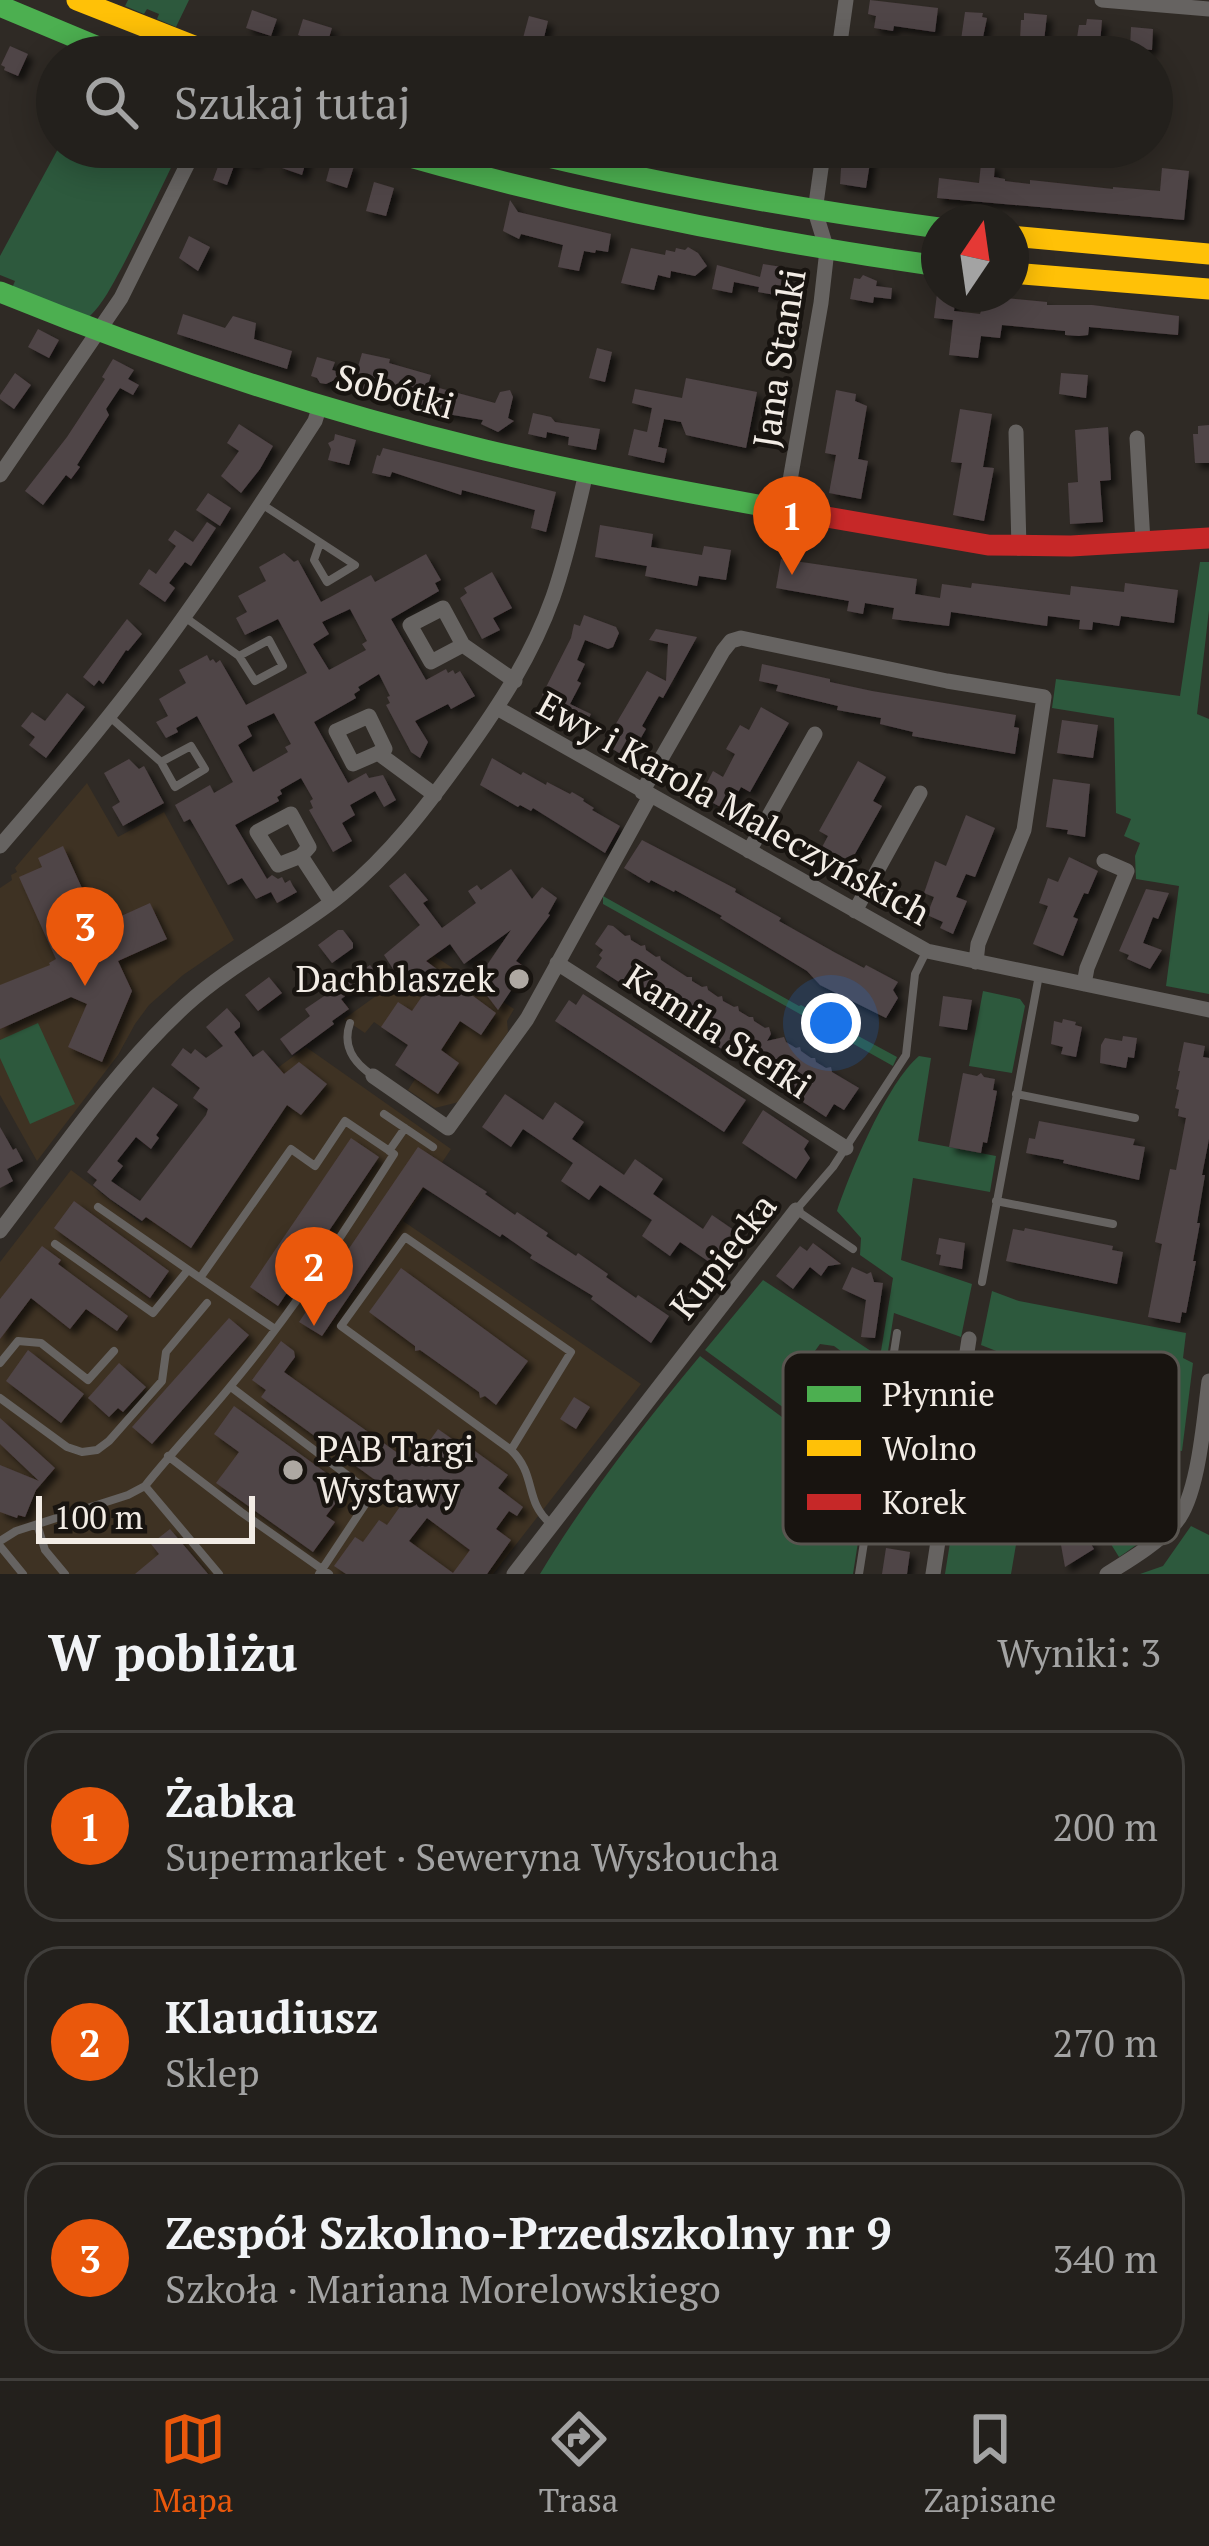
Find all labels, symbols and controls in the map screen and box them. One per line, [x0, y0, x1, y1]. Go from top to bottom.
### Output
search box [36, 36, 1173, 168]
icon: search [78, 69, 144, 135]
text: Szukaj tutaj [174, 72, 411, 132]
north arrow [921, 204, 1029, 312]
street label: Jana Stanki [741, 265, 816, 451]
street label: Sobótki [331, 352, 460, 429]
pin: 1 [753, 476, 831, 575]
street label: Ewy i Karola Maleczyńskich [530, 680, 939, 935]
pin: 3 [46, 887, 124, 986]
street label: Kamila Stefki [616, 953, 821, 1108]
place label: Dachblaszek [295, 955, 495, 1002]
marker: Dachblaszek [506, 966, 532, 992]
your location [801, 993, 861, 1053]
street label: Kupiecka [659, 1183, 786, 1328]
pin: 2 [275, 1227, 353, 1326]
legend [783, 1352, 1179, 1544]
text: Płynnie [882, 1372, 995, 1415]
place label: PAB Targi Wystawy [317, 1425, 474, 1513]
text: Wolno [882, 1426, 977, 1469]
marker: PAB Targi Wystawy [280, 1457, 306, 1483]
text: Korek [882, 1480, 967, 1523]
scale bar [36, 1490, 255, 1543]
text: 100 m [54, 1495, 143, 1538]
text: W pobliżu [48, 1618, 298, 1686]
text: Wyniki: 3 [997, 1626, 1161, 1678]
text: Żabka [165, 1770, 296, 1830]
text: 1 [79, 1800, 101, 1852]
text: 200 m [1053, 1800, 1158, 1852]
text: Supermarket · Seweryna Wysłoucha [165, 1830, 779, 1882]
text: Klaudiusz [165, 1986, 378, 2046]
text: 2 [79, 2016, 101, 2068]
text: 270 m [1053, 2016, 1158, 2068]
text: Sklep [165, 2046, 259, 2098]
text: Zespół Szkolno-Przedszkolny nr 9 [165, 2202, 892, 2262]
text: 3 [79, 2232, 101, 2284]
text: 340 m [1053, 2232, 1158, 2284]
text: Szkoła · Mariana Morelowskiego [165, 2262, 721, 2314]
tab: Mapa [153, 2406, 233, 2521]
tab: Trasa [539, 2406, 618, 2521]
tab: Zapisane [924, 2406, 1056, 2521]

